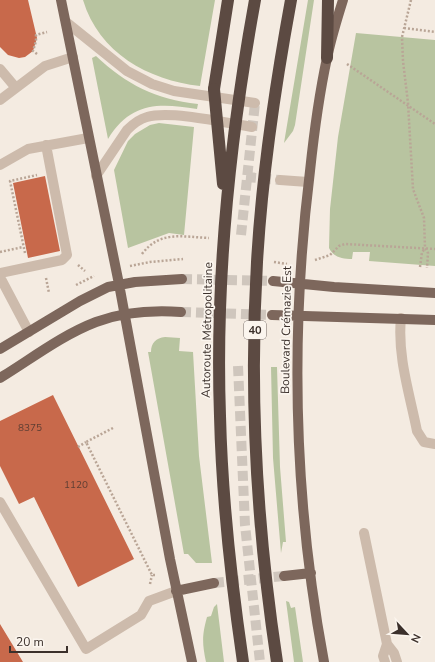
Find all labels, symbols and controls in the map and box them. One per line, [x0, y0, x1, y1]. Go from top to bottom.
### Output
street label: Autoroute Métropolitaine [198, 262, 216, 398]
street label: Boulevard Crémazie Est [277, 265, 295, 394]
road number: 40 [244, 321, 266, 339]
house number: 8375 [18, 421, 42, 435]
house number: 1120 [64, 478, 88, 492]
north arrow [387, 614, 427, 654]
scale bar [10, 628, 67, 654]
text: N [407, 631, 424, 645]
text: 20 m [16, 634, 44, 650]

